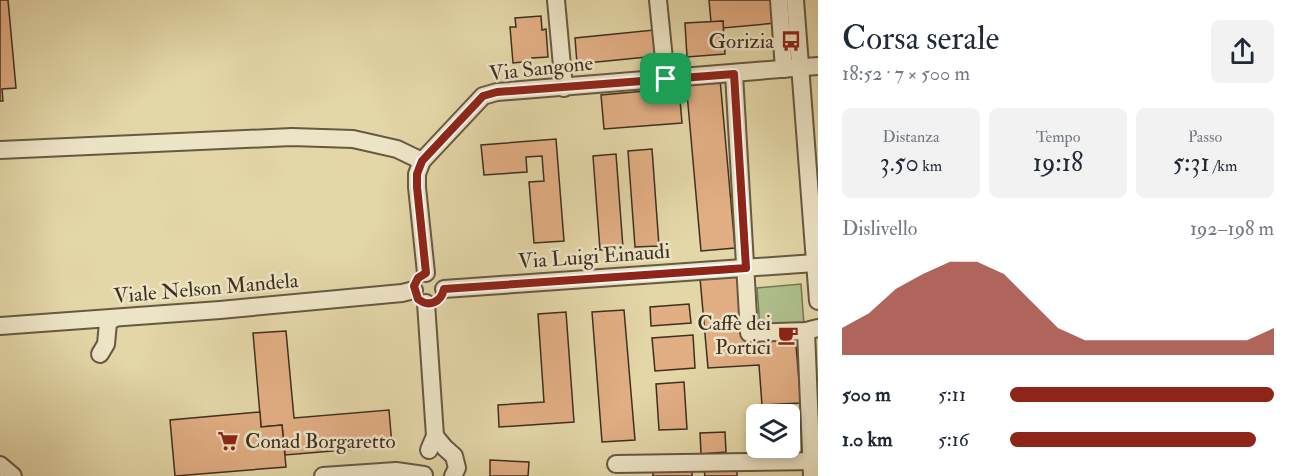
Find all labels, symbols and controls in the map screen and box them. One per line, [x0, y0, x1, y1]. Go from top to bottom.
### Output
text: Corsa serale [842, 18, 999, 59]
button: share [1211, 20, 1274, 83]
place label: Gorizia [708, 28, 774, 55]
bus stop icon: Gorizia [779, 29, 803, 53]
street label: Via Sangone [488, 50, 595, 87]
pin [640, 53, 691, 104]
text: 18:52 · 7 × 500 m [842, 61, 970, 86]
icon: arrive [649, 62, 682, 95]
text: Distanza [882, 127, 940, 147]
text: Tempo [1036, 127, 1080, 147]
text: Passo [1188, 127, 1222, 147]
text: 3.50 [880, 147, 919, 179]
text: 19:18 [1033, 147, 1083, 179]
text: 5:31 [1173, 147, 1210, 179]
text: km [919, 156, 942, 176]
text: /km [1210, 156, 1237, 176]
text: Dislivello [842, 216, 917, 241]
text: 192–198 m [1190, 216, 1274, 241]
street label: Via Luigi Einaudi [517, 238, 671, 275]
street label: Viale Nelson Mandela [113, 267, 300, 310]
place label: Caffè dei Portici [697, 310, 771, 361]
cafe icon: Caffè dei Portici [776, 323, 800, 347]
text: 500 m [842, 382, 891, 407]
text: 5:11 [938, 382, 966, 407]
map controls [746, 404, 800, 458]
button: layers [746, 404, 800, 458]
text: 1.0 km [842, 427, 893, 452]
text: 5:16 [938, 427, 969, 452]
place label: Conad Borgaretto [245, 428, 396, 455]
supermarket icon: Conad Borgaretto [216, 429, 240, 453]

